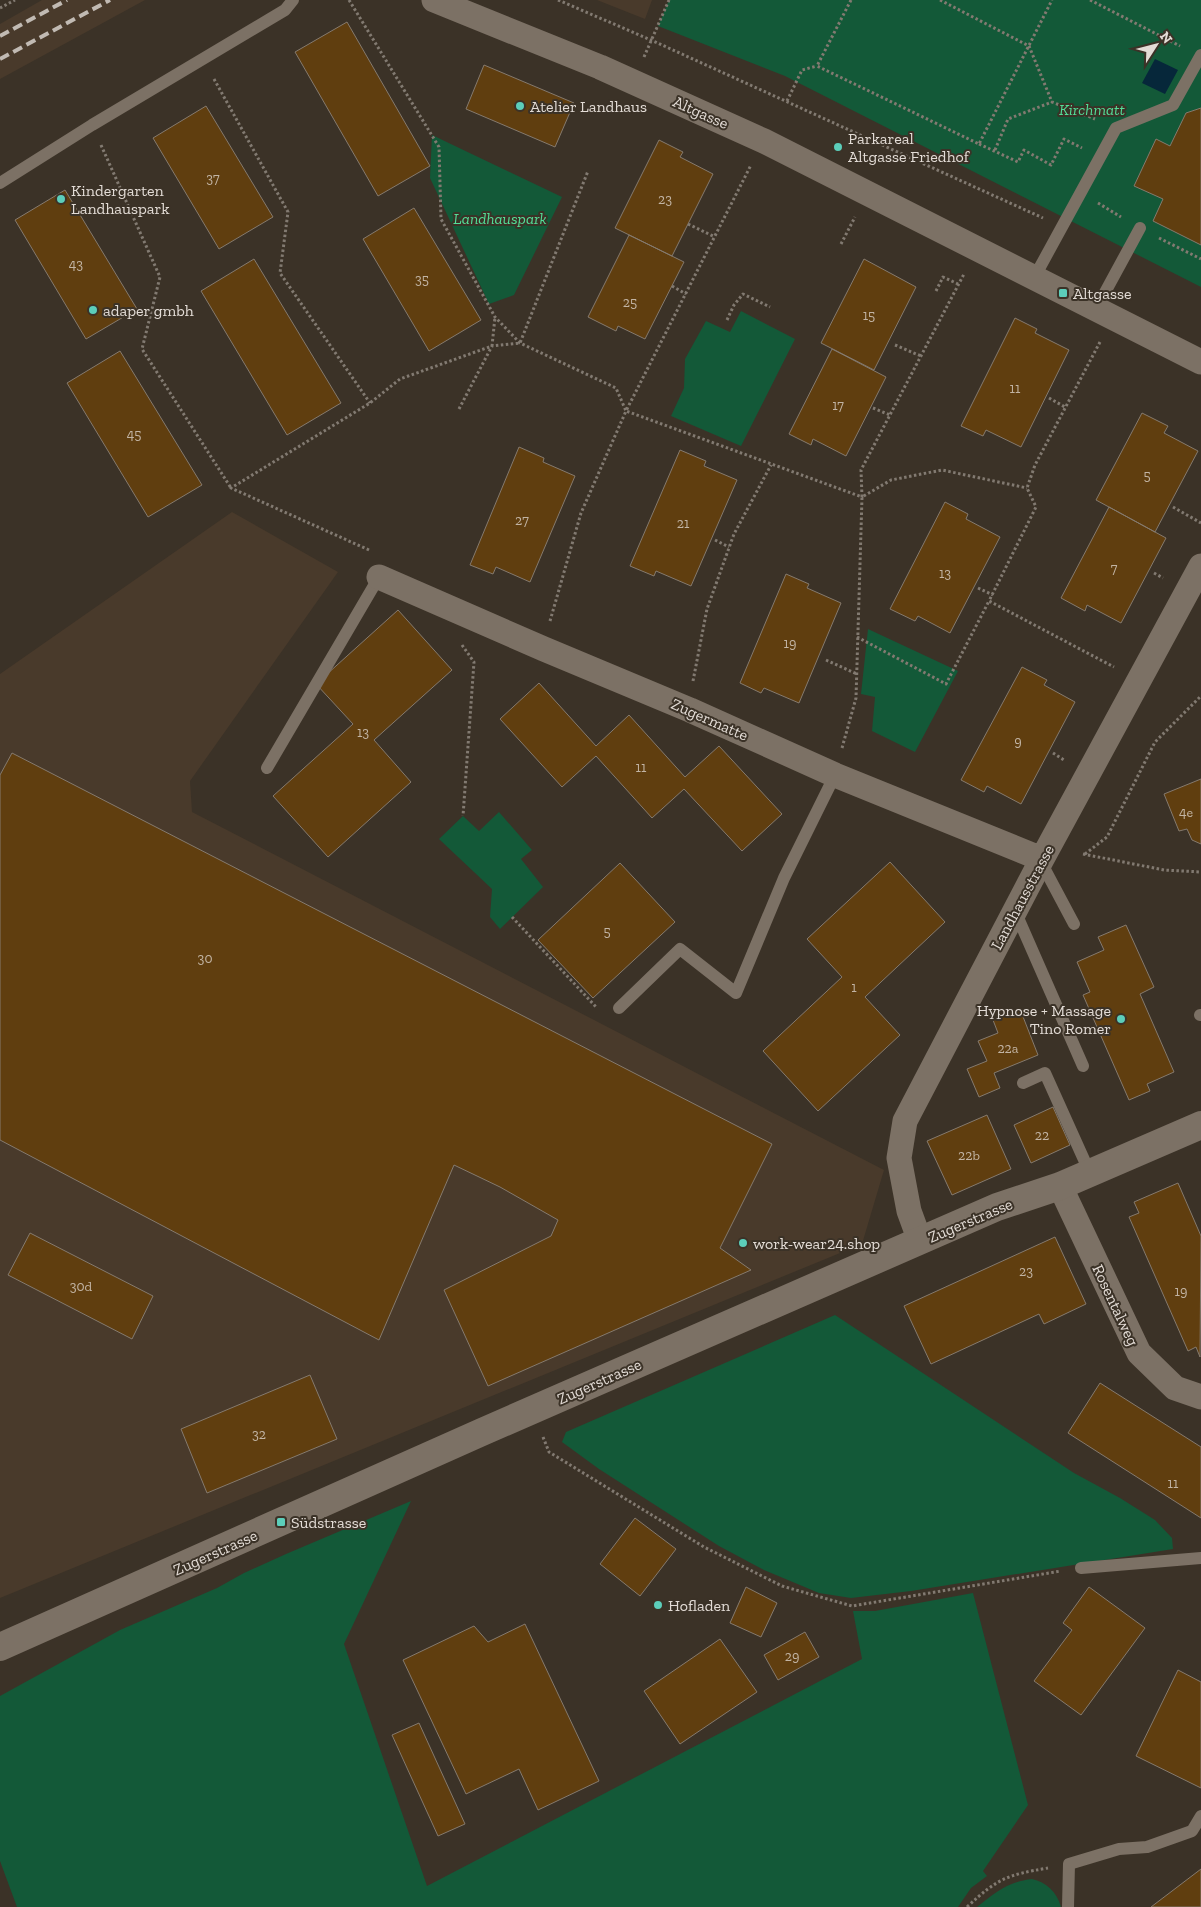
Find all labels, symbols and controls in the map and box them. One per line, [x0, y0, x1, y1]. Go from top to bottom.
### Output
north arrow [1131, 20, 1181, 70]
text: N [1156, 28, 1176, 47]
street label: Altgasse [670, 92, 731, 133]
place label: Atelier Landhaus [530, 97, 647, 116]
marker: Atelier Landhaus [514, 100, 526, 112]
park label: Kirchmatt [1059, 100, 1126, 119]
place label: Parkareal Altgasse Friedhof [848, 129, 971, 166]
marker: Parkareal Altgasse Friedhof [832, 141, 844, 153]
house number: 37 [206, 170, 220, 187]
place label: Kindergarten Landhauspark [71, 181, 170, 218]
house number: 23 [658, 191, 672, 208]
marker: Kindergarten Landhauspark [55, 193, 67, 205]
park label: Landhauspark [453, 209, 547, 228]
house number: 43 [69, 256, 83, 273]
house number: 35 [415, 271, 429, 288]
place label: Altgasse [1073, 284, 1132, 303]
marker: Altgasse [1057, 287, 1069, 299]
house number: 25 [623, 294, 637, 311]
place label: adaper gmbh [103, 301, 194, 320]
marker: adaper gmbh [87, 304, 99, 316]
house number: 15 [863, 307, 875, 324]
house number: 11 [1010, 380, 1021, 397]
house number: 17 [832, 397, 844, 414]
house number: 45 [127, 426, 141, 443]
house number: 5 [1143, 467, 1151, 484]
house number: 27 [515, 512, 529, 529]
house number: 21 [677, 515, 690, 532]
house number: 7 [1111, 560, 1118, 577]
house number: 13 [939, 565, 951, 582]
house number: 19 [784, 635, 796, 652]
street label: Zugermatte [668, 694, 751, 745]
house number: 13 [357, 724, 369, 741]
house number: 9 [1014, 733, 1022, 750]
house number: 11 [636, 759, 647, 776]
house number: 4e [1179, 804, 1193, 821]
street label: Landhausstrasse [987, 842, 1058, 953]
house number: 5 [603, 923, 611, 940]
house number: 30 [198, 950, 212, 967]
house number: 1 [851, 979, 857, 996]
place label: Hypnose + Massage Tino Romer [977, 1001, 1111, 1038]
marker: Hypnose + Massage Tino Romer [1115, 1013, 1127, 1025]
house number: 22a [997, 1040, 1019, 1057]
house number: 22 [1035, 1127, 1049, 1144]
house number: 22b [958, 1147, 980, 1164]
street label: Zugerstrasse [925, 1194, 1015, 1247]
place label: work-wear24.shop [753, 1234, 880, 1253]
marker: work-wear24.shop [737, 1237, 749, 1249]
street label: Rosentalweg [1088, 1261, 1143, 1349]
house number: 23 [1019, 1263, 1033, 1280]
house number: 30d [70, 1278, 93, 1295]
house number: 19 [1175, 1283, 1187, 1300]
street label: Zugerstrasse [554, 1354, 644, 1408]
house number: 32 [252, 1426, 266, 1443]
house number: 11 [1168, 1475, 1179, 1492]
place label: Südstrasse [291, 1513, 366, 1532]
marker: Südstrasse [275, 1516, 287, 1528]
street label: Zugerstrasse [170, 1525, 260, 1579]
place label: Hofladen [668, 1596, 731, 1615]
marker: Hofladen [652, 1599, 664, 1611]
house number: 29 [785, 1648, 799, 1665]

